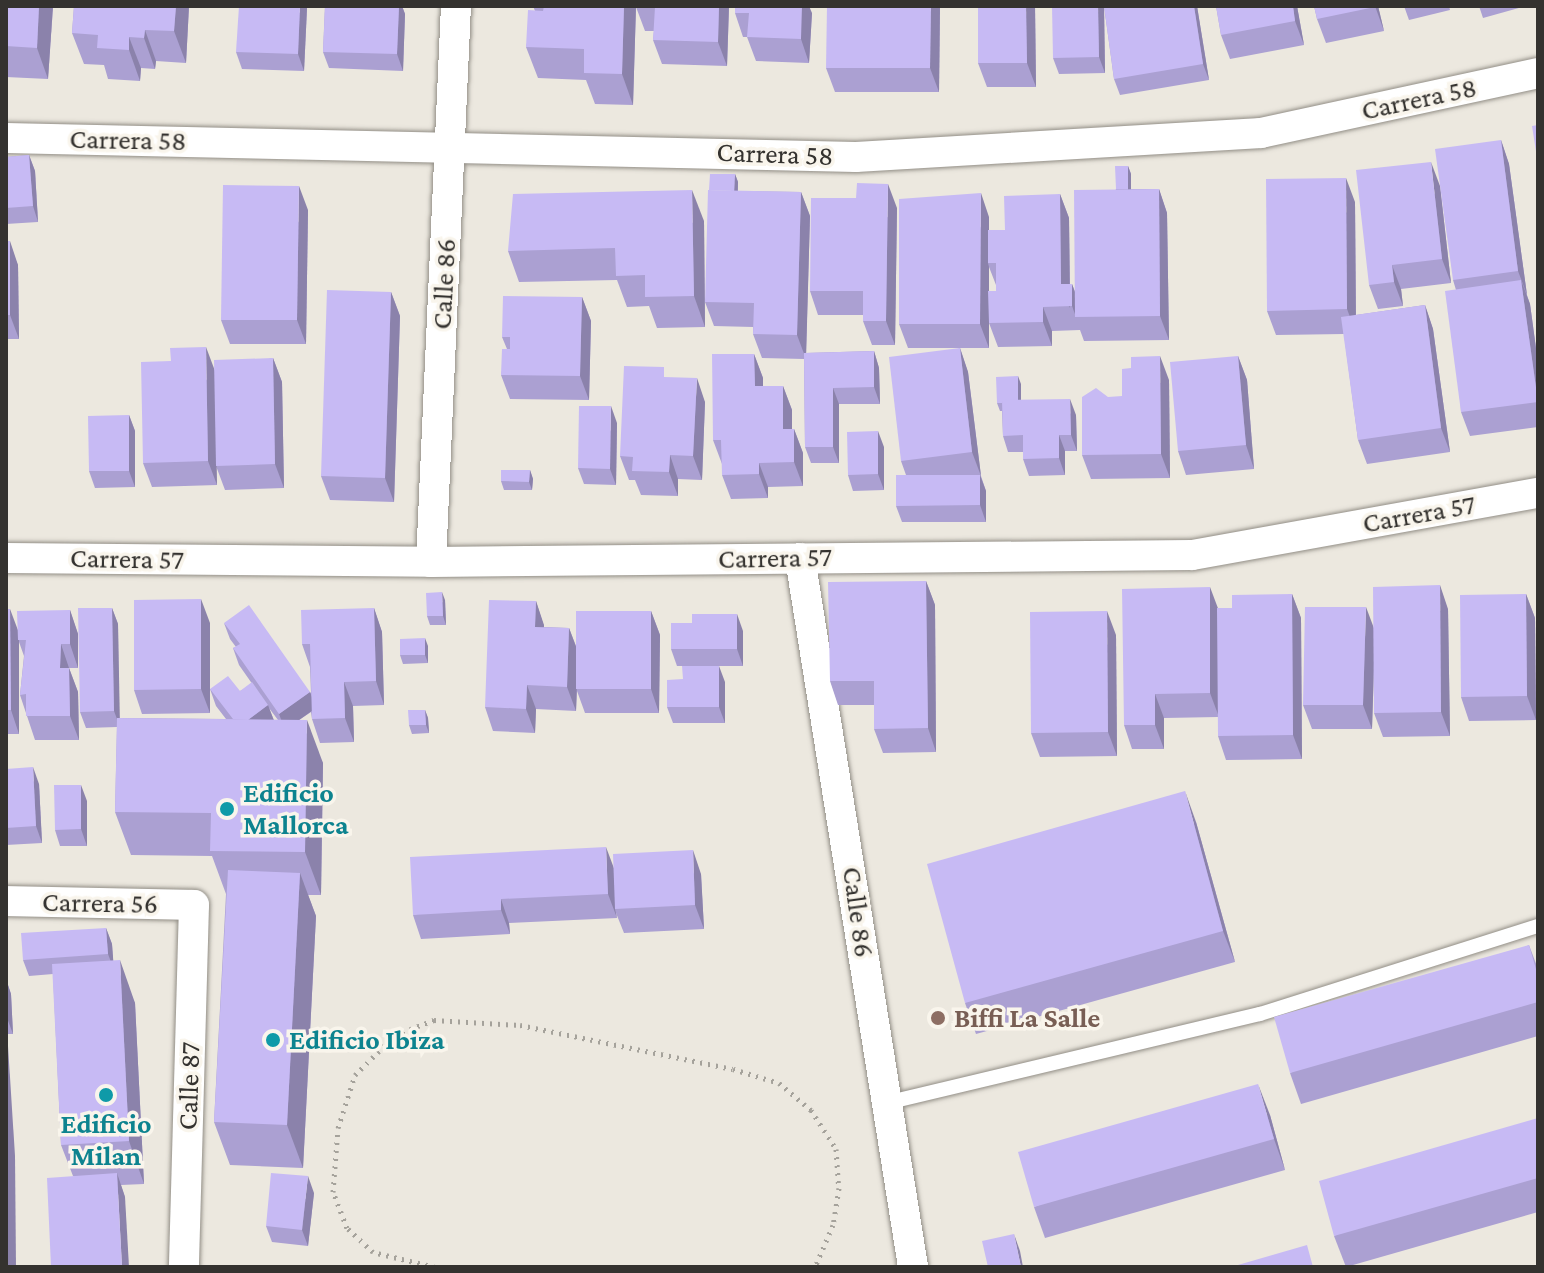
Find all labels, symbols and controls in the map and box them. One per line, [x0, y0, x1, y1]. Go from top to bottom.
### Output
street label: Carrera 58 [1358, 70, 1480, 128]
street label: Carrera 58 [69, 122, 187, 158]
street label: Carrera 58 [716, 135, 834, 173]
street label: Calle 86 [425, 238, 463, 330]
street label: Carrera 57 [1360, 488, 1478, 540]
street label: Carrera 57 [718, 540, 832, 576]
street label: Carrera 57 [70, 541, 184, 577]
place label: Edificio Mallorca [243, 776, 349, 842]
marker: Edificio Mallorca [218, 800, 236, 818]
street label: Calle 86 [835, 865, 881, 959]
street label: Carrera 56 [42, 885, 158, 921]
place label: Biffi La Salle [954, 1001, 1100, 1035]
marker: Biffi La Salle [929, 1009, 947, 1027]
place label: Edificio Ibiza [289, 1023, 445, 1057]
marker: Edificio Ibiza [264, 1031, 282, 1049]
street label: Calle 87 [171, 1041, 207, 1131]
marker: Edificio Milan [97, 1086, 115, 1104]
place label: Edificio Milan [61, 1107, 151, 1173]

